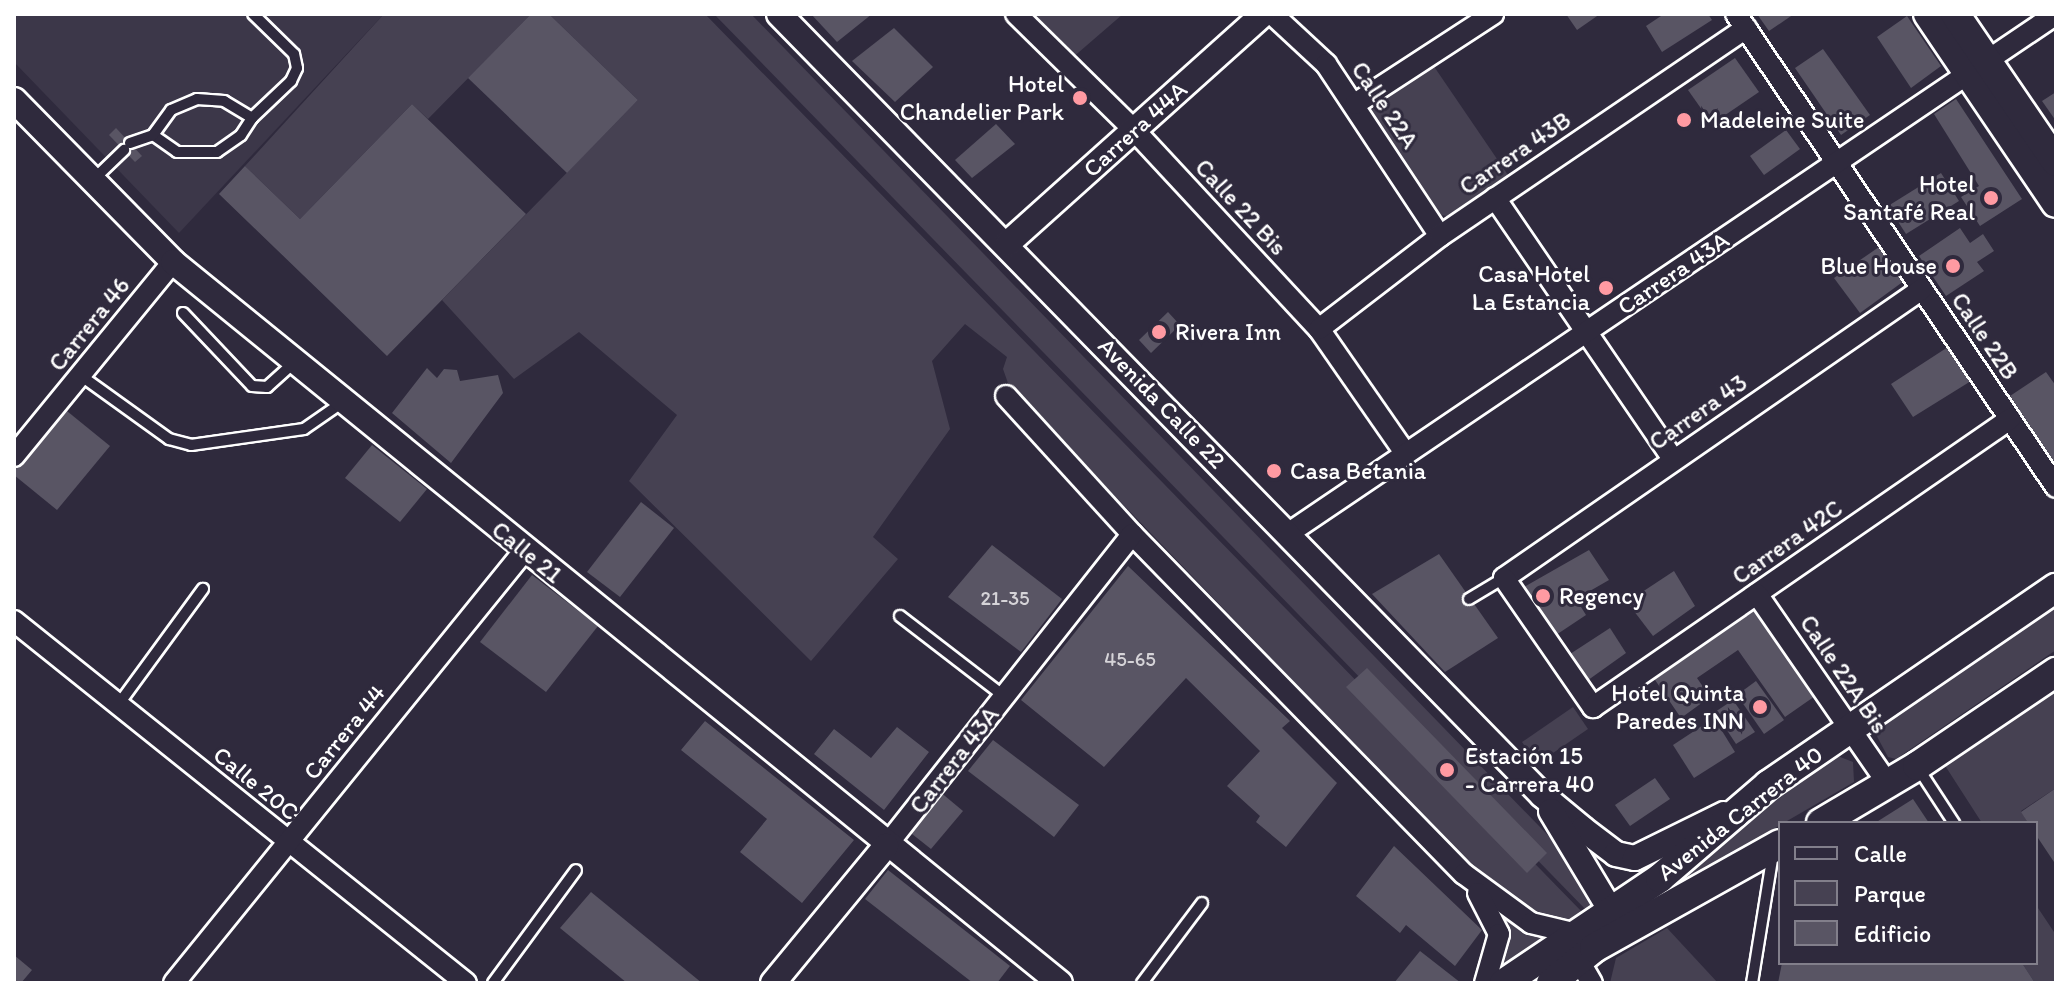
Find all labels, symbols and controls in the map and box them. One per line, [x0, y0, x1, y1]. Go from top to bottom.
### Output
street label: Calle 22A [1345, 56, 1425, 154]
place label: Hotel Chandelier Park [900, 70, 1064, 126]
street label: Carrera 44A [1077, 75, 1193, 183]
marker: Hotel Chandelier Park [1071, 89, 1089, 107]
street label: Carrera 43B [1454, 105, 1576, 201]
place label: Madeleine Suite [1700, 106, 1864, 134]
marker: Madeleine Suite [1675, 111, 1693, 129]
street label: Calle 22 Bis [1189, 153, 1293, 261]
place label: Hotel Santafé Real [1844, 170, 1975, 226]
marker: Hotel Santafé Real [1982, 189, 2000, 207]
street label: Carrera 43A [1612, 225, 1734, 321]
place label: Blue House [1820, 252, 1937, 280]
marker: Blue House [1944, 257, 1962, 275]
place label: Casa Hotel La Estancia [1471, 260, 1590, 316]
street label: Carrera 46 [42, 271, 136, 377]
marker: Casa Hotel La Estancia [1597, 279, 1615, 297]
street label: Calle 22B [1945, 287, 2025, 385]
place label: Rivera Inn [1175, 318, 1280, 346]
marker: Rivera Inn [1150, 323, 1168, 341]
street label: Avenida Calle 22 [1092, 331, 1232, 475]
street label: Carrera 43 [1644, 368, 1752, 456]
place label: Casa Betania [1290, 457, 1425, 485]
marker: Casa Betania [1265, 462, 1283, 480]
street label: Carrera 42C [1726, 494, 1848, 590]
street label: Calle 21 [486, 515, 568, 589]
place label: Regency [1559, 582, 1644, 610]
house number: 21-35 [980, 586, 1030, 610]
marker: Regency [1534, 587, 1552, 605]
street label: Calle 22A Bis [1794, 609, 1894, 739]
house number: 45-65 [1104, 647, 1156, 671]
street label: Carrera 44 [297, 679, 391, 785]
place label: Hotel Quinta Paredes INN [1611, 679, 1744, 735]
marker: Hotel Quinta Paredes INN [1751, 698, 1769, 716]
street label: Carrera 43A [903, 701, 1005, 819]
street label: Avenida Carrera 40 [1652, 739, 1828, 887]
street label: Calle 20C [208, 740, 304, 826]
place label: Estación 15 - Carrera 40 [1465, 742, 1595, 798]
marker: Estación 15 - Carrera 40 [1436, 759, 1458, 781]
legend [1778, 821, 2038, 965]
text: Calle [1854, 839, 1907, 868]
text: Parque [1854, 879, 1926, 908]
text: Edificio [1854, 919, 1931, 948]

